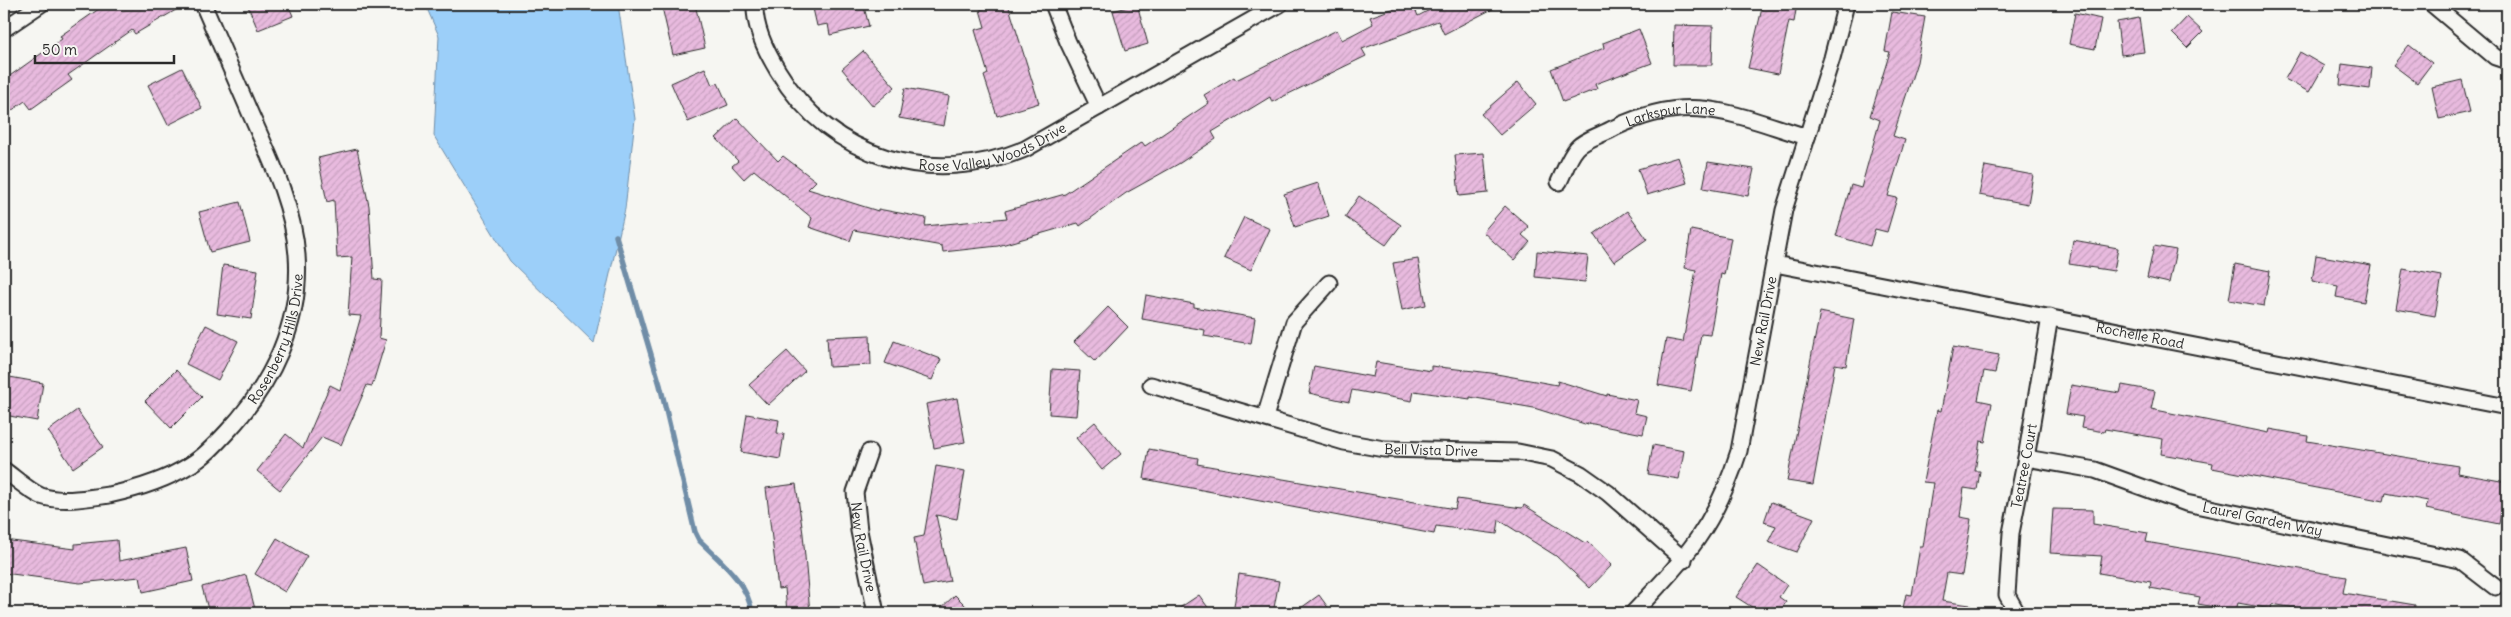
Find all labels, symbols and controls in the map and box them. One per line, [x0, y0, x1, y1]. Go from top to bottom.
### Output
scale bar [35, 32, 174, 64]
text: 50 m [42, 40, 77, 59]
street label: Larkspur Lane [1623, 99, 1717, 131]
street label: Rose Valley Woods Drive [918, 118, 1069, 175]
street label: Rosenberry Hills Drive [244, 273, 307, 408]
street label: New Rail Drive [1746, 275, 1780, 368]
street label: Rochelle Road [2094, 318, 2186, 353]
street label: Teatree Court [2007, 422, 2041, 510]
street label: Bell Vista Drive [1384, 440, 1478, 460]
street label: Laurel Garden Way [2201, 498, 2324, 540]
street label: New Rail Drive [847, 501, 880, 593]

